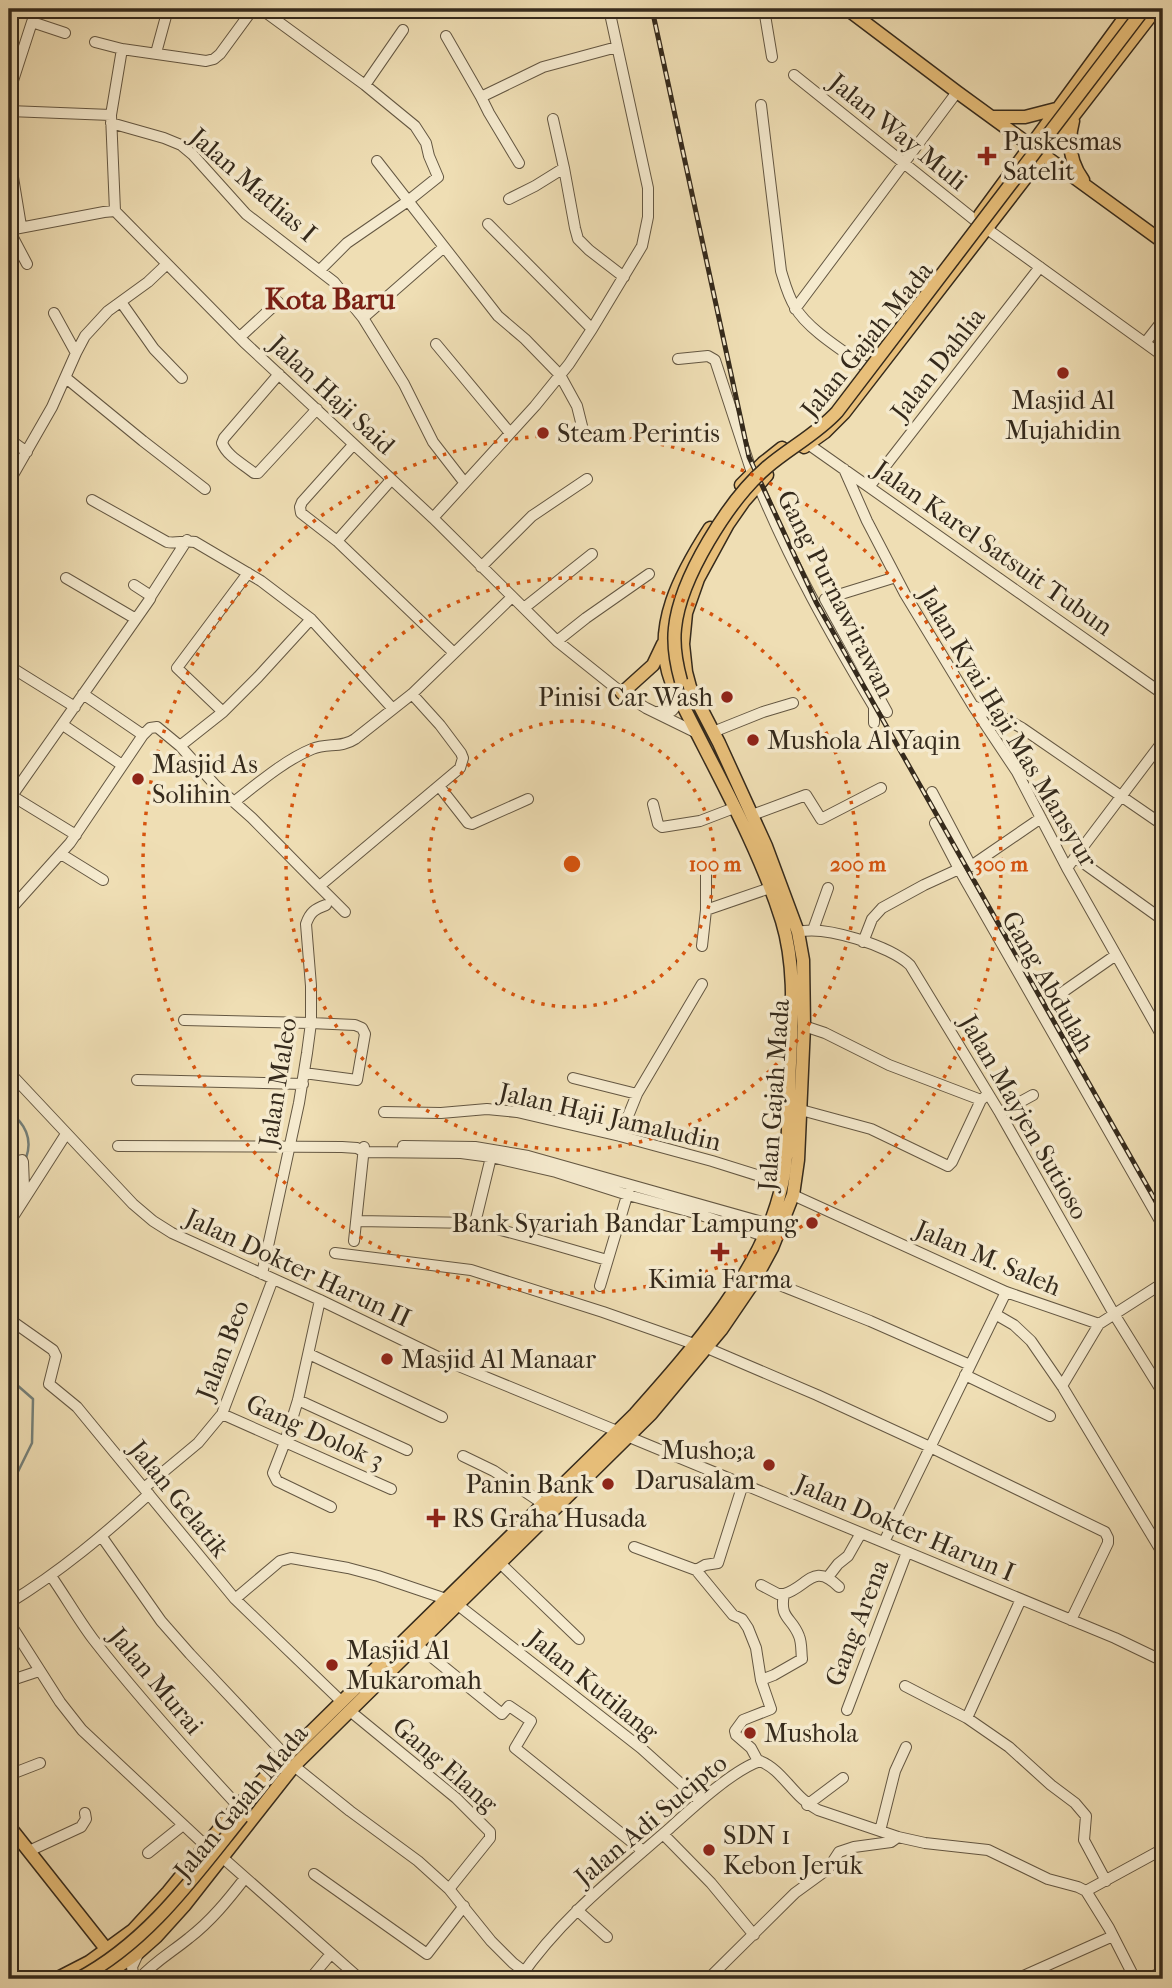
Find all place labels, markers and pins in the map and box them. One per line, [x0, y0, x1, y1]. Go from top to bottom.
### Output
place label: Puskesmas Satelit [1003, 126, 1122, 187]
marker: Puskesmas Satelit [977, 146, 997, 166]
marker: Masjid Al Mujahidin [1055, 365, 1071, 381]
place label: Masjid Al Mujahidin [1005, 385, 1121, 446]
place label: Steam Perintis [557, 418, 720, 449]
marker: Steam Perintis [535, 425, 551, 441]
place label: Pinisi Car Wash [538, 682, 713, 713]
marker: Pinisi Car Wash [719, 689, 735, 705]
place label: Mushola Al Yaqin [767, 725, 961, 756]
marker: Mushola Al Yaqin [745, 732, 761, 748]
place label: Masjid As Solihin [152, 749, 258, 810]
marker: Masjid As Solihin [130, 771, 146, 787]
centre of rings [560, 852, 584, 876]
place label: Bank Syariah Bandar Lampung [452, 1208, 799, 1239]
marker: Bank Syariah Bandar Lampung [804, 1215, 820, 1231]
marker: Kimia Farma [712, 1244, 728, 1260]
place label: Kimia Farma [648, 1264, 793, 1295]
place label: Masjid Al Manaar [401, 1344, 596, 1375]
marker: Masjid Al Manaar [379, 1351, 395, 1367]
place label: Musho;a Darusalam [635, 1435, 756, 1496]
marker: Musho;a Darusalam [761, 1457, 777, 1473]
place label: Panin Bank [466, 1469, 595, 1500]
marker: Panin Bank [600, 1476, 616, 1492]
place label: RS Graha Husada [452, 1503, 647, 1534]
marker: RS Graha Husada [426, 1508, 446, 1528]
place label: Masjid Al Mukaromah [346, 1635, 482, 1696]
marker: Masjid Al Mukaromah [324, 1657, 340, 1673]
place label: Mushola [764, 1718, 859, 1749]
marker: Mushola [742, 1725, 758, 1741]
place label: SDN 1 Kebon Jeruk [723, 1820, 864, 1881]
marker: SDN 1 Kebon Jeruk [701, 1842, 717, 1858]

